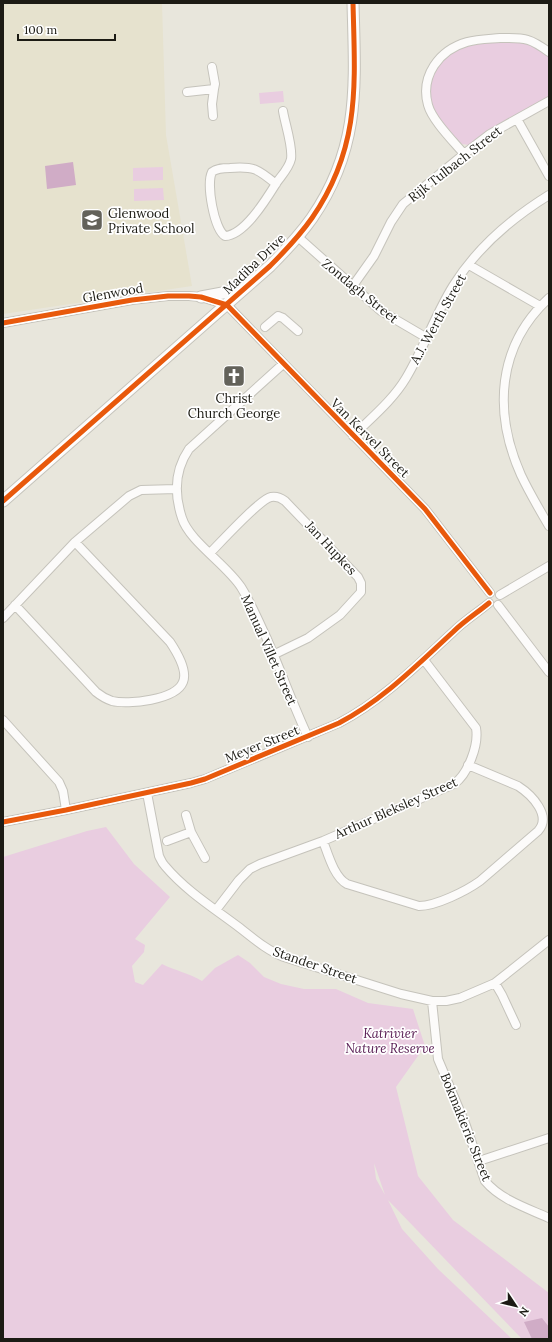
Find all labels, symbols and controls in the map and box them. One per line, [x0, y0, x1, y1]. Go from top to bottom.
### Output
scale bar [18, 16, 115, 42]
text: 100 m [24, 22, 57, 37]
street label: Rijk Tulbach Street [405, 122, 505, 206]
place label: Glenwood Private School [108, 205, 195, 237]
school or university icon: Glenwood Private School [79, 207, 105, 233]
street label: Madiba Drive [219, 230, 289, 298]
street label: Zondagh Street [318, 255, 402, 327]
street label: A.J. Werth Street [406, 271, 470, 368]
street label: Glenwood [81, 279, 145, 307]
church icon: Christ Church George [221, 363, 247, 389]
place label: Christ Church George [188, 390, 280, 422]
street label: Van Kervel Street [326, 394, 413, 481]
street label: Jan Hupkes [301, 517, 360, 579]
street label: Manual Villet Street [237, 592, 301, 708]
street label: Meyer Street [222, 721, 302, 767]
street label: Arthur Bleksley Street [331, 773, 460, 843]
street label: Stander Street [271, 943, 359, 987]
park label: Katrivier Nature Reserve [345, 1025, 435, 1057]
street label: Bokmakierie Street [437, 1070, 495, 1184]
north arrow [496, 1286, 536, 1326]
text: N [516, 1304, 532, 1320]

